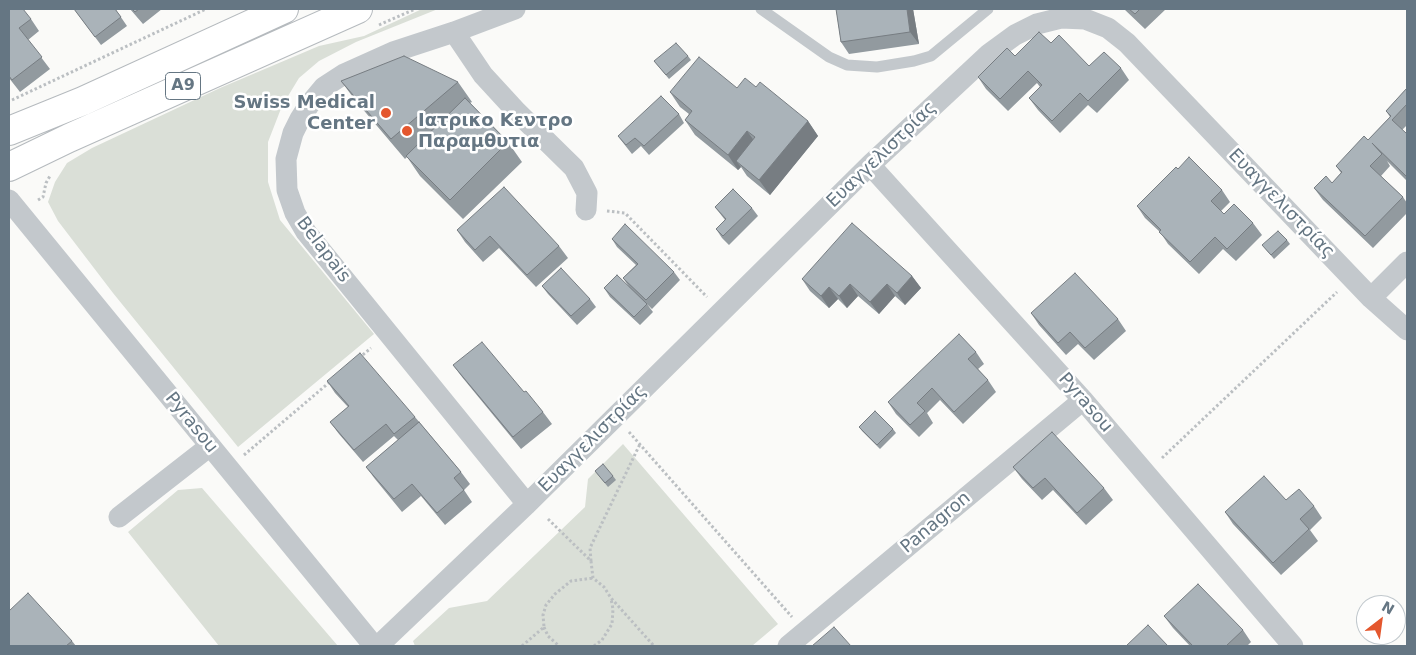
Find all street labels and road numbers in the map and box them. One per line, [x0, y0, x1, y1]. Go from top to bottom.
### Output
road number: A9 [166, 72, 200, 100]
street label: Ευαγγελιστρίας [823, 97, 941, 213]
street label: Ευαγγελιστρίας [1223, 145, 1339, 263]
street label: Belapais [291, 213, 355, 287]
street label: Pyrasou [1053, 369, 1117, 437]
street label: Ευαγγελιστρίας [535, 381, 651, 497]
street label: Pyrasou [160, 388, 222, 458]
street label: Panagron [897, 488, 975, 558]

